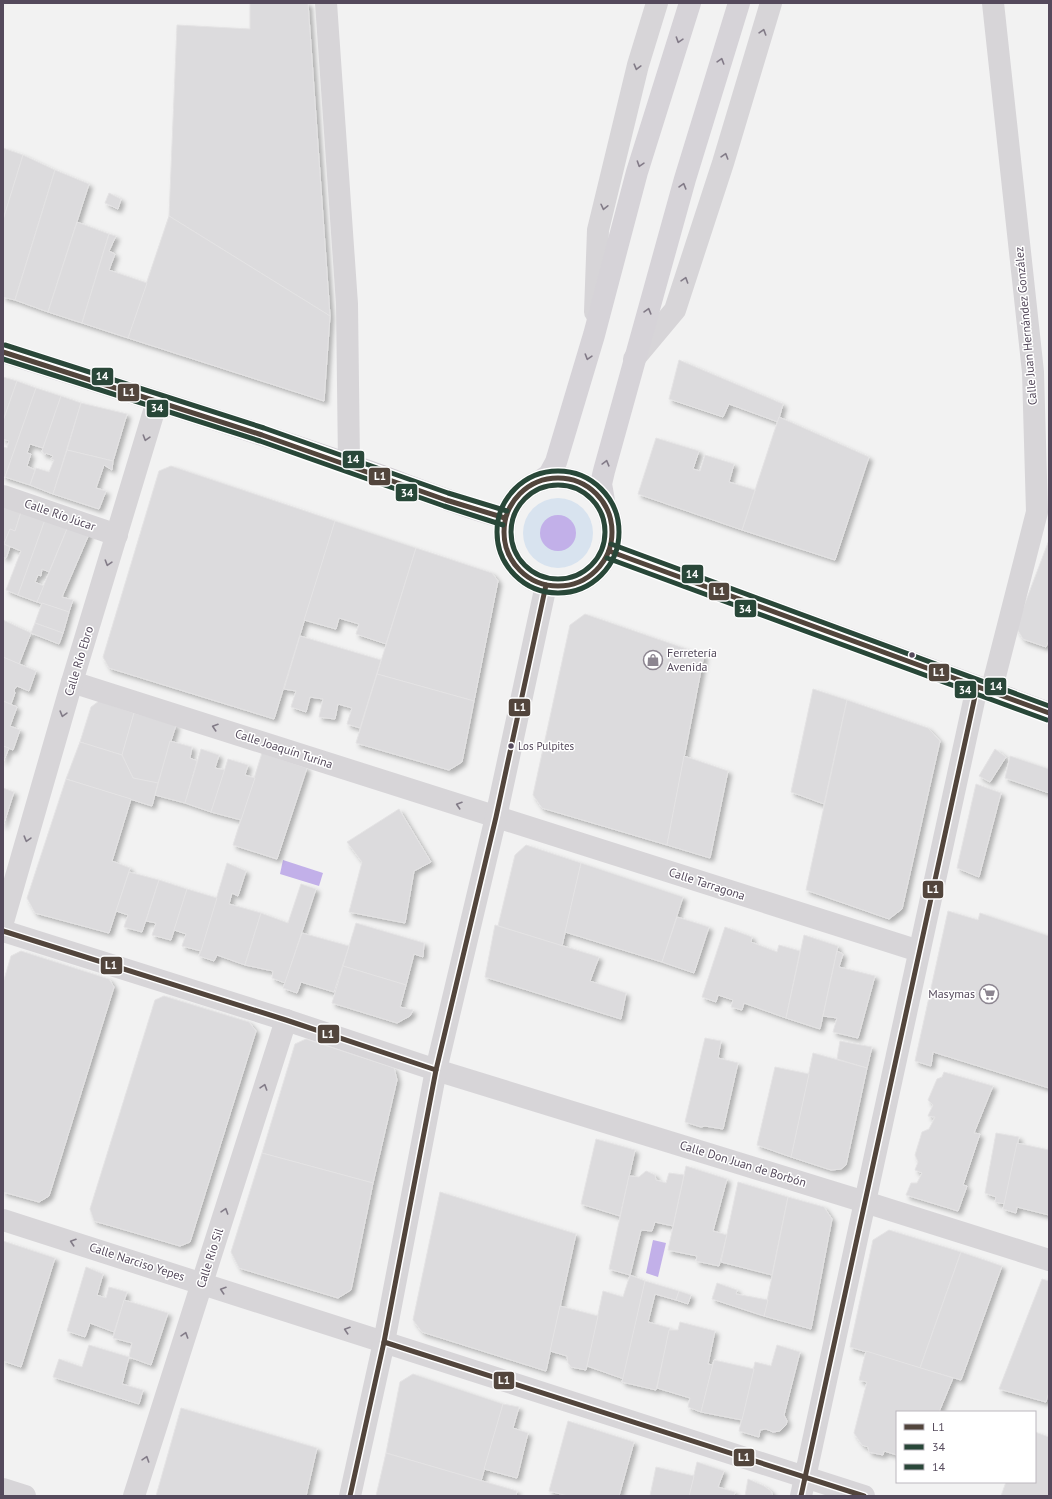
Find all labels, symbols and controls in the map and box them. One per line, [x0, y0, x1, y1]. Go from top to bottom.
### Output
one-way arrow [758, 28, 767, 35]
one-way arrow [675, 37, 684, 44]
one-way arrow [716, 58, 725, 65]
one-way arrow [633, 63, 642, 70]
one-way arrow [720, 153, 729, 160]
one-way arrow [636, 160, 644, 167]
one-way arrow [678, 182, 687, 189]
one-way arrow [600, 204, 608, 210]
street label: Calle Juan Hernández González [1011, 246, 1040, 406]
one-way arrow [680, 276, 688, 283]
one-way arrow [643, 307, 652, 314]
one-way arrow [584, 354, 593, 361]
line badge: 14 [91, 367, 114, 386]
text: 14 [96, 369, 109, 383]
line badge: L1 [117, 383, 140, 402]
text: L1 [123, 385, 135, 399]
line badge: 34 [146, 399, 169, 418]
text: 34 [151, 401, 164, 415]
one-way arrow [142, 434, 151, 441]
line badge: 14 [342, 450, 365, 469]
text: 14 [347, 452, 360, 466]
one-way arrow [601, 460, 610, 467]
line badge: L1 [368, 467, 391, 486]
text: L1 [374, 469, 386, 483]
line badge: 34 [395, 483, 418, 502]
text: 34 [401, 486, 414, 500]
street label: Calle Río Júcar [23, 495, 98, 534]
one-way arrow [104, 559, 113, 566]
line badge: 14 [681, 564, 704, 584]
text: 14 [686, 567, 699, 581]
line badge: L1 [708, 582, 730, 601]
text: L1 [713, 584, 725, 598]
line badge: 34 [734, 599, 757, 618]
text: 34 [739, 602, 752, 616]
street label: Calle Río Ebro [61, 624, 96, 698]
place label: Ferretería Avenida [667, 645, 717, 674]
shop icon: Ferretería Avenida [642, 649, 664, 671]
unlabelled marker [907, 650, 917, 660]
line badge: L1 [928, 663, 950, 682]
text: L1 [933, 665, 945, 679]
line badge: 14 [984, 677, 1007, 696]
text: 14 [990, 679, 1003, 693]
line badge: 34 [954, 680, 977, 699]
text: 34 [959, 683, 972, 697]
line badge: L1 [508, 698, 531, 717]
text: L1 [514, 700, 526, 714]
one-way arrow [59, 710, 68, 717]
one-way arrow [212, 723, 219, 732]
street label: Calle Joaquín Turina [233, 726, 335, 771]
place label: Los Pulpites [518, 739, 575, 753]
marker: Los Pulpites [506, 741, 516, 751]
one-way arrow [456, 801, 463, 810]
one-way arrow [23, 835, 32, 842]
street label: Calle Tarragona [667, 864, 747, 903]
line badge: L1 [922, 880, 944, 899]
text: L1 [927, 882, 939, 896]
line badge: L1 [100, 956, 123, 975]
text: L1 [105, 958, 117, 972]
supermarket icon: Masymas [978, 983, 1000, 1005]
place label: Masymas [928, 986, 975, 1001]
line badge: L1 [317, 1024, 340, 1044]
text: L1 [322, 1027, 334, 1041]
one-way arrow [260, 1084, 268, 1091]
street label: Calle Don Juan de Borbón [678, 1137, 808, 1190]
one-way arrow [220, 1208, 229, 1215]
street label: Calle Río Sil [193, 1226, 226, 1290]
one-way arrow [69, 1238, 76, 1247]
street label: Calle Narciso Yepes [88, 1239, 187, 1284]
one-way arrow [220, 1286, 227, 1294]
one-way arrow [344, 1326, 351, 1334]
one-way arrow [181, 1332, 189, 1339]
line badge: L1 [493, 1371, 515, 1390]
text: L1 [498, 1373, 510, 1387]
legend [896, 1411, 1036, 1483]
text: L1 [932, 1419, 945, 1434]
text: 34 [932, 1439, 946, 1454]
line badge: L1 [733, 1448, 755, 1467]
text: L1 [738, 1450, 750, 1464]
one-way arrow [141, 1456, 150, 1463]
text: 14 [932, 1459, 946, 1474]

